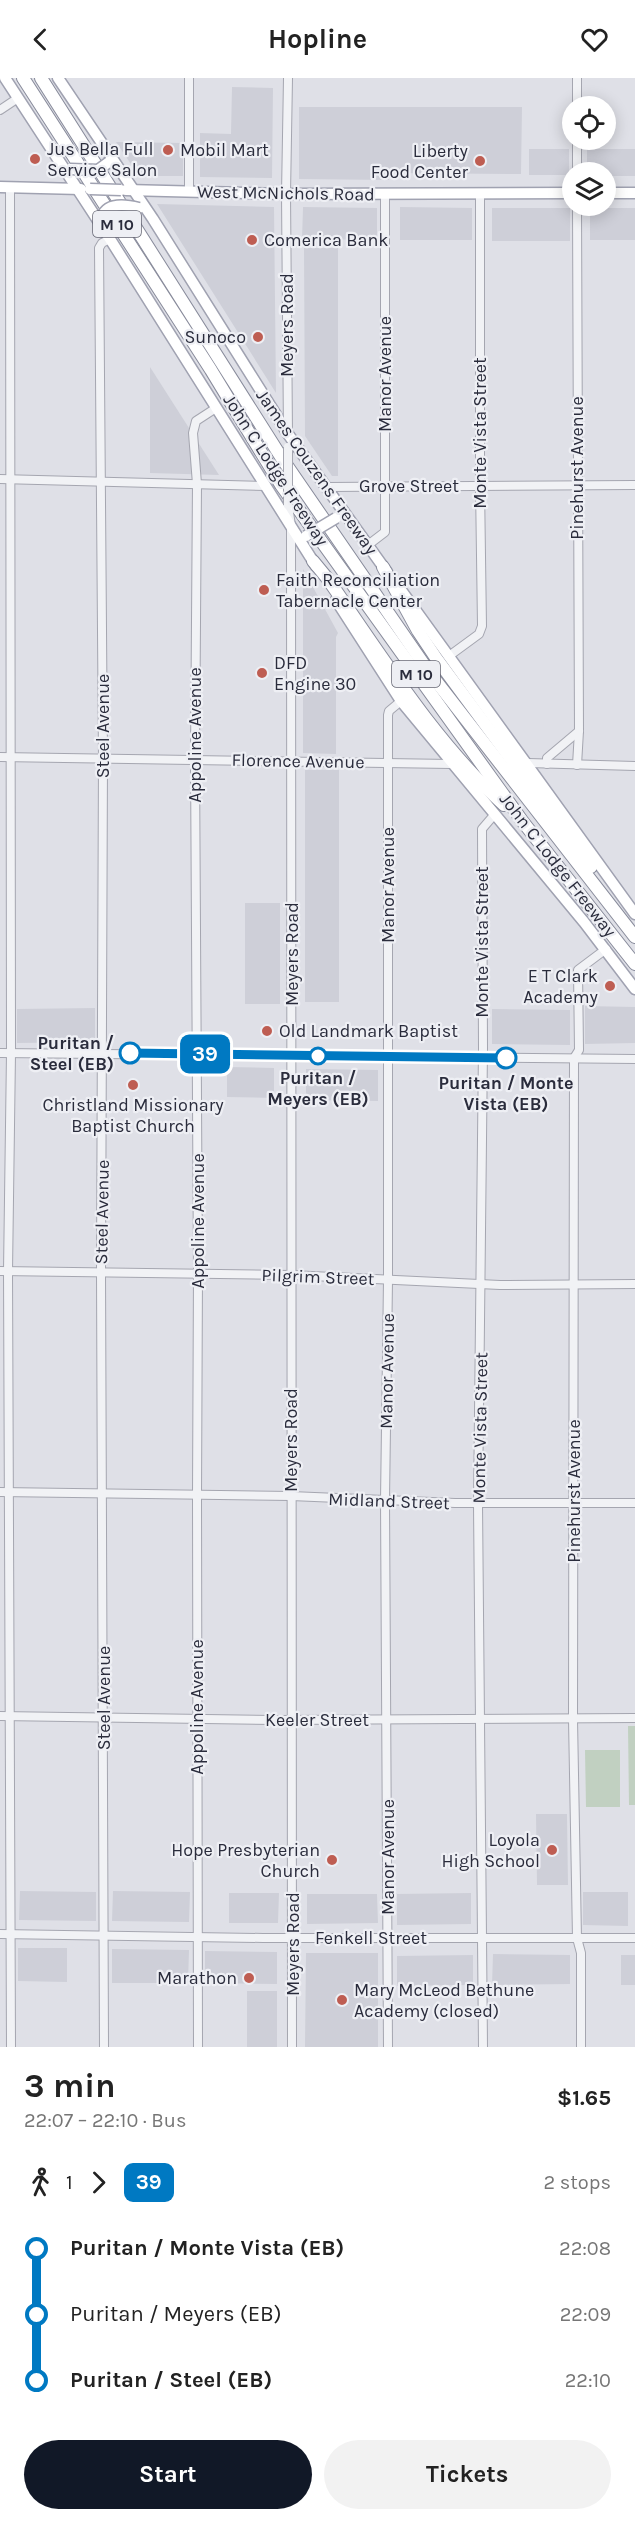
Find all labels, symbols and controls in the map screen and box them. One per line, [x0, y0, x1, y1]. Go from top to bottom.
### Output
icon: back [24, 23, 57, 56]
text: Hopline [268, 23, 367, 55]
icon: heart [578, 23, 611, 56]
map controls [562, 96, 616, 216]
button: locate [562, 96, 616, 150]
place label: Jus Bella Full Service Salon [47, 138, 157, 181]
place label: Mobil Mart [180, 139, 269, 161]
place label: Liberty Food Center [371, 140, 469, 183]
marker: Mobil Mart [161, 143, 175, 157]
marker: Jus Bella Full Service Salon [28, 152, 42, 166]
marker: Liberty Food Center [473, 154, 487, 168]
button: layers [562, 162, 616, 216]
street label: West McNichols Road [197, 180, 375, 206]
road number: M 10 [93, 211, 141, 237]
place label: Comerica Bank [264, 229, 388, 251]
marker: Comerica Bank [245, 233, 259, 247]
street label: Meyers Road [276, 273, 298, 377]
street label: Manor Avenue [374, 316, 396, 432]
place label: Sunoco [184, 326, 246, 348]
marker: Sunoco [251, 330, 265, 344]
street label: Monte Vista Street [469, 357, 491, 509]
street label: James Couzens Freeway [252, 385, 383, 559]
street label: John C Lodge Freeway [219, 390, 334, 551]
street label: Pinehurst Avenue [566, 396, 588, 540]
street label: Grove Street [359, 475, 459, 497]
place label: Faith Reconciliation Tabernacle Center [276, 569, 440, 612]
marker: Faith Reconciliation Tabernacle Center [257, 583, 271, 597]
place label: DFD Engine 30 [274, 652, 356, 695]
road number: M 10 [392, 661, 440, 687]
marker: DFD Engine 30 [255, 666, 269, 680]
street label: Appoline Avenue [184, 667, 206, 803]
street label: Steel Avenue [92, 674, 114, 778]
street label: Florence Avenue [231, 749, 365, 773]
street label: John C Lodge Freeway [495, 789, 621, 942]
street label: Manor Avenue [377, 827, 399, 943]
street label: Monte Vista Street [471, 866, 493, 1018]
street label: Meyers Road [281, 902, 303, 1006]
place label: E T Clark Academy [523, 965, 599, 1008]
marker: E T Clark Academy [603, 979, 617, 993]
place label: Old Landmark Baptist [279, 1020, 458, 1042]
marker: Old Landmark Baptist [260, 1024, 274, 1038]
place label: Puritan / Steel (EB) [30, 1032, 114, 1075]
line badge: 39 [178, 1034, 232, 1074]
marker: Puritan / Steel (EB) [119, 1042, 141, 1064]
text: 39 [192, 1042, 218, 1066]
marker: Puritan / Meyers (EB) [309, 1047, 327, 1065]
marker: Puritan / Monte Vista (EB) [495, 1047, 517, 1069]
place label: Puritan / Meyers (EB) [267, 1067, 369, 1110]
place label: Puritan / Monte Vista (EB) [439, 1072, 573, 1115]
marker: Christland Missionary Baptist Church [126, 1078, 140, 1092]
place label: Christland Missionary Baptist Church [42, 1094, 224, 1137]
street label: Appoline Avenue [187, 1153, 209, 1289]
street label: Steel Avenue [90, 1159, 114, 1265]
street label: Pilgrim Street [261, 1264, 375, 1290]
street label: Manor Avenue [375, 1313, 399, 1429]
street label: Monte Vista Street [468, 1352, 492, 1504]
street label: Meyers Road [280, 1388, 302, 1492]
street label: Pinehurst Avenue [563, 1419, 585, 1563]
street label: Midland Street [328, 1488, 450, 1514]
street label: Appoline Avenue [186, 1639, 208, 1775]
street label: Steel Avenue [93, 1646, 115, 1750]
street label: Keeler Street [265, 1709, 369, 1731]
street label: Manor Avenue [377, 1799, 399, 1915]
place label: Loyola High School [442, 1829, 540, 1872]
place label: Hope Presbyterian Church [171, 1839, 320, 1882]
marker: Loyola High School [545, 1843, 559, 1857]
marker: Hope Presbyterian Church [325, 1853, 339, 1867]
street label: Meyers Road [282, 1892, 304, 1996]
street label: Fenkell Street [315, 1927, 427, 1949]
place label: Marathon [157, 1967, 237, 1989]
marker: Marathon [242, 1971, 256, 1985]
place label: Mary McLeod Bethune Academy (closed) [354, 1979, 534, 2022]
marker: Mary McLeod Bethune Academy (closed) [335, 1993, 349, 2007]
text: 3 min [24, 2067, 116, 2105]
text: $1.65 [557, 2085, 611, 2111]
text: 22:07 – 22:10 · Bus [24, 2109, 186, 2132]
icon: walk [24, 2166, 57, 2199]
icon: forward [82, 2166, 115, 2199]
text: 39 [136, 2170, 162, 2194]
text: 1 [66, 2171, 73, 2194]
text: 2 stops [544, 2171, 611, 2194]
text: Puritan / Monte Vista (EB) [70, 2235, 344, 2261]
text: 22:08 [559, 2237, 611, 2260]
text: Puritan / Meyers (EB) [70, 2301, 282, 2327]
text: 22:09 [560, 2303, 611, 2326]
text: Puritan / Steel (EB) [70, 2367, 272, 2393]
text: 22:10 [565, 2369, 611, 2392]
button: Start [24, 2440, 312, 2509]
button: Tickets [324, 2440, 611, 2509]

